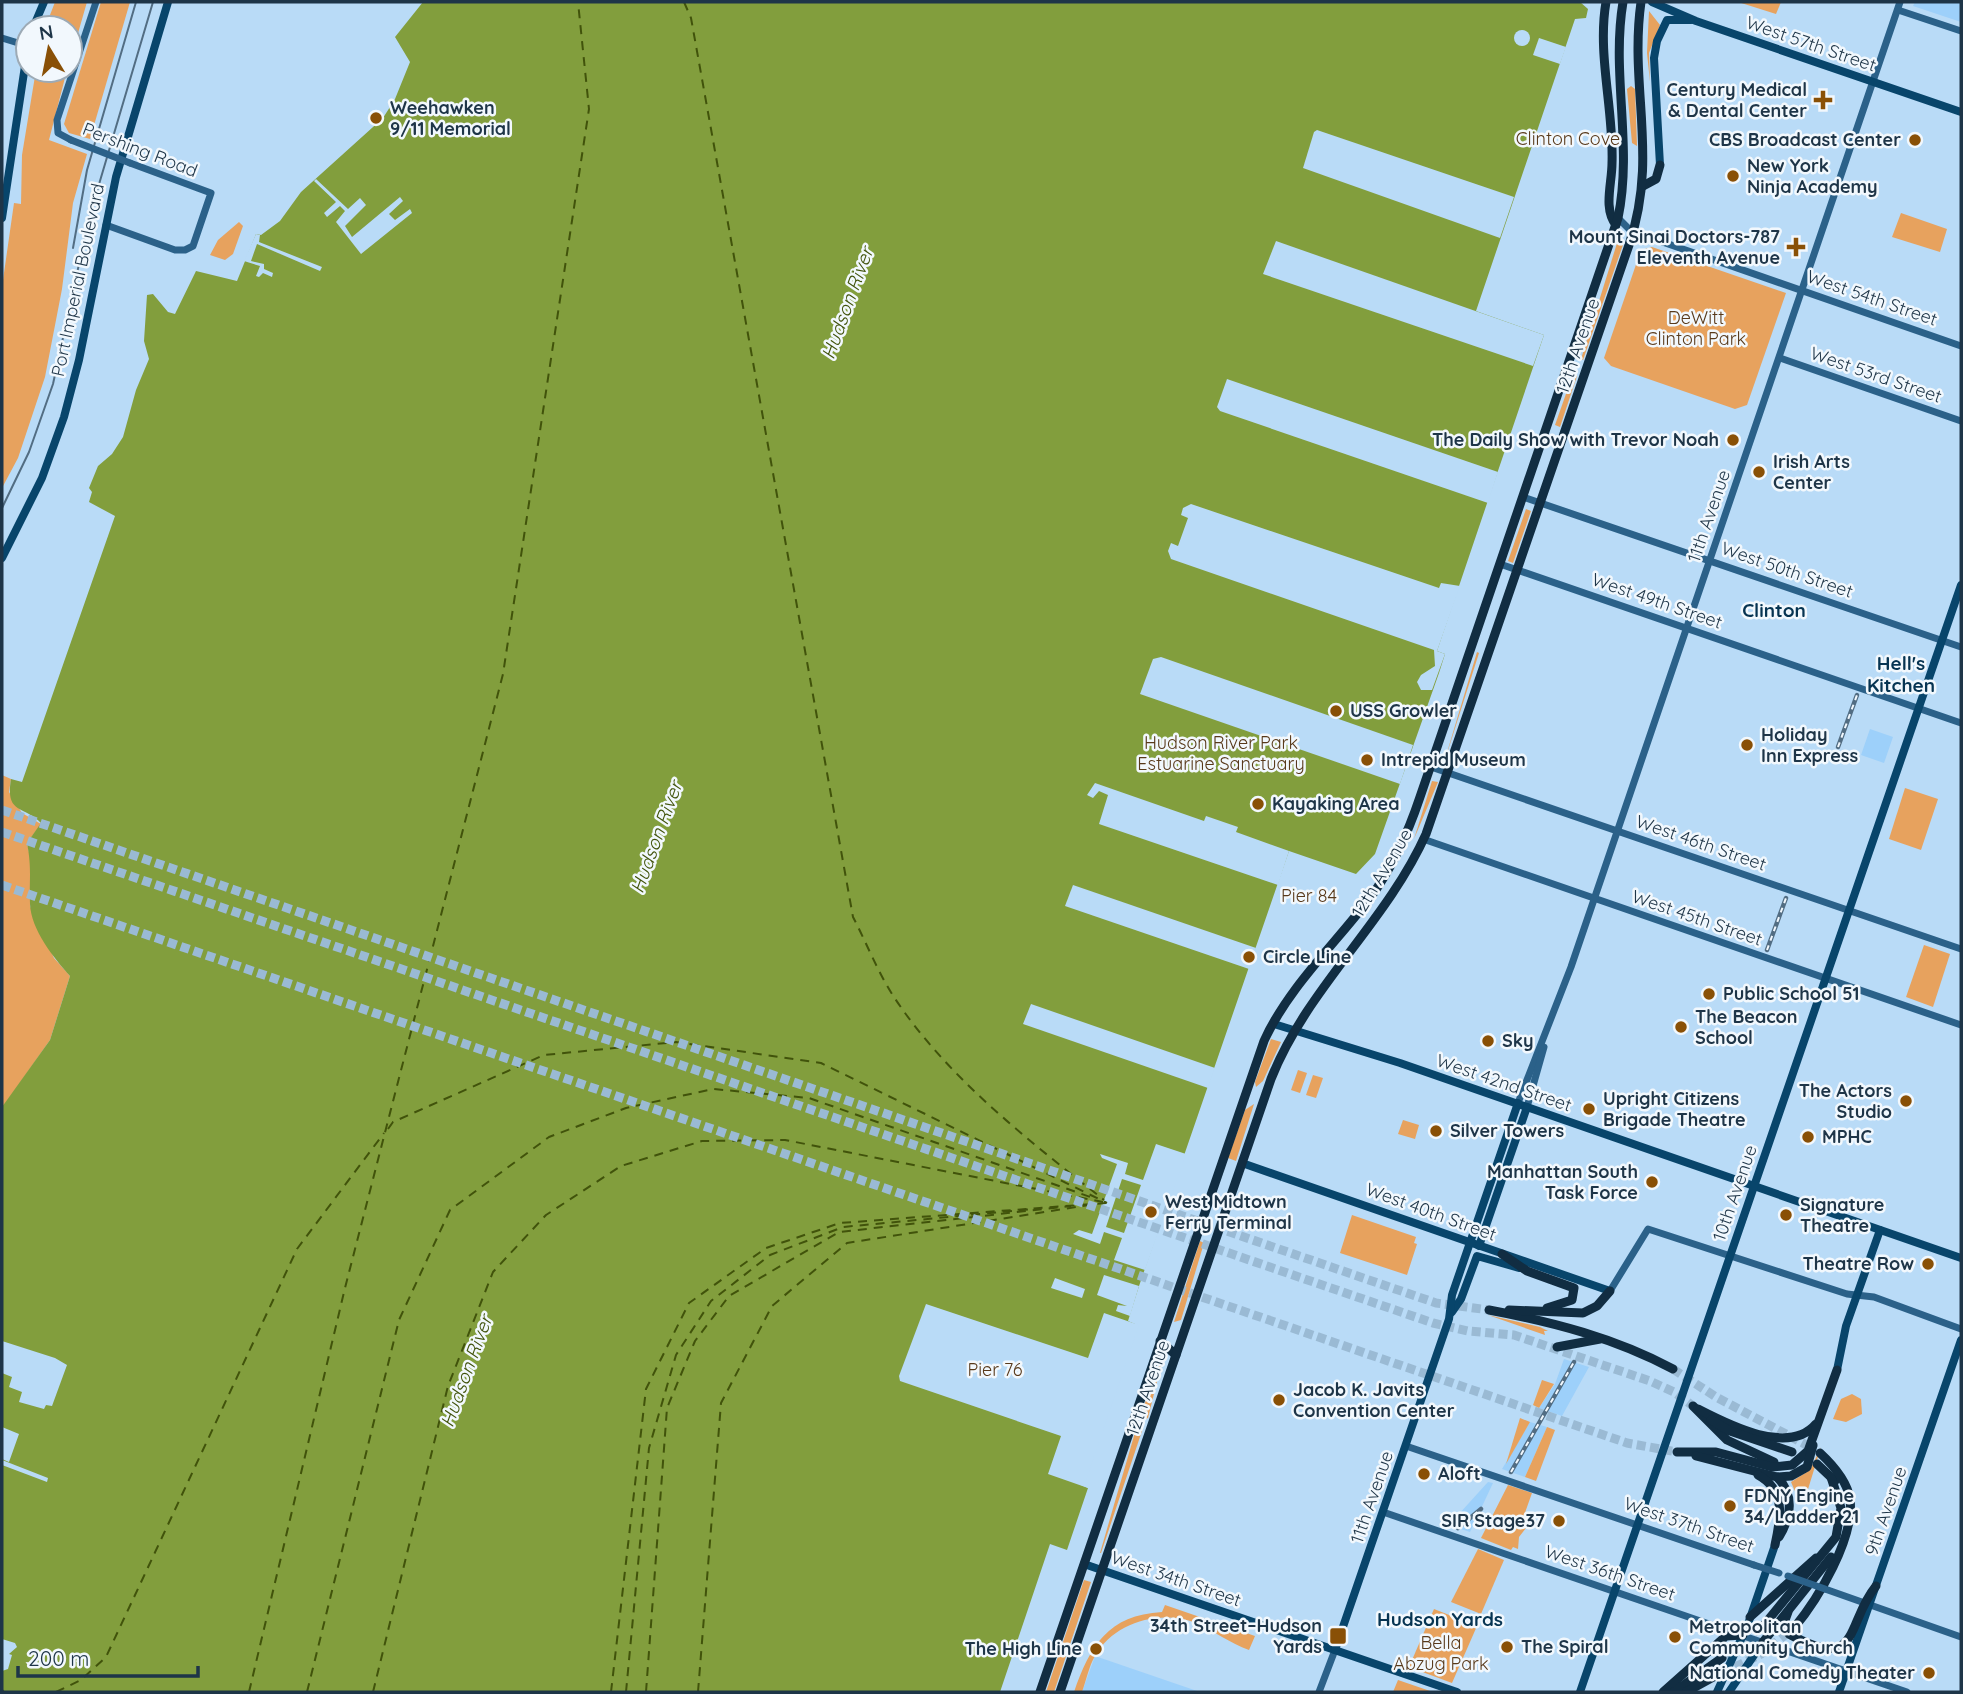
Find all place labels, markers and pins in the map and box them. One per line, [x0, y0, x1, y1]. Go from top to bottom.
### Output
place label: Century Medical & Dental Center [1667, 78, 1807, 122]
marker: Century Medical & Dental Center [1813, 90, 1833, 110]
place label: Weehawken 9/11 Memorial [390, 96, 511, 140]
marker: Weehawken 9/11 Memorial [368, 110, 384, 126]
place label: CBS Broadcast Center [1709, 128, 1901, 151]
marker: CBS Broadcast Center [1907, 132, 1923, 148]
place label: New York Ninja Academy [1747, 154, 1878, 198]
marker: New York Ninja Academy [1725, 168, 1741, 184]
place label: Mount Sinai Doctors-787 Eleventh Avenue [1569, 225, 1780, 269]
marker: Mount Sinai Doctors-787 Eleventh Avenue [1786, 237, 1806, 257]
place label: The Daily Show with Trevor Noah [1432, 428, 1719, 451]
marker: The Daily Show with Trevor Noah [1725, 432, 1741, 448]
place label: Irish Arts Center [1773, 450, 1850, 494]
marker: Irish Arts Center [1751, 464, 1767, 480]
place label: USS Growler [1350, 699, 1457, 722]
marker: USS Growler [1328, 703, 1344, 719]
place label: Holiday Inn Express [1761, 723, 1859, 767]
marker: Holiday Inn Express [1739, 737, 1755, 753]
place label: Intrepid Museum [1381, 748, 1526, 771]
marker: Intrepid Museum [1359, 752, 1375, 768]
place label: Kayaking Area [1272, 792, 1400, 815]
marker: Kayaking Area [1250, 796, 1266, 812]
place label: Circle Line [1263, 945, 1351, 968]
marker: Circle Line [1241, 949, 1257, 965]
place label: Public School 51 [1723, 982, 1860, 1005]
marker: Public School 51 [1701, 986, 1717, 1002]
place label: The Beacon School [1695, 1005, 1798, 1049]
marker: The Beacon School [1673, 1019, 1689, 1035]
place label: Sky [1502, 1029, 1534, 1052]
marker: Sky [1480, 1033, 1496, 1049]
place label: The Actors Studio [1799, 1079, 1892, 1123]
place label: Upright Citizens Brigade Theatre [1603, 1087, 1746, 1131]
marker: The Actors Studio [1898, 1093, 1914, 1109]
marker: Upright Citizens Brigade Theatre [1581, 1101, 1597, 1117]
place label: Silver Towers [1450, 1119, 1564, 1142]
marker: Silver Towers [1428, 1123, 1444, 1139]
place label: MPHC [1822, 1125, 1872, 1148]
marker: MPHC [1800, 1129, 1816, 1145]
place label: Manhattan South Task Force [1487, 1160, 1638, 1204]
marker: Manhattan South Task Force [1644, 1174, 1660, 1190]
place label: West Midtown Ferry Terminal [1165, 1190, 1292, 1234]
place label: Signature Theatre [1800, 1193, 1884, 1237]
marker: West Midtown Ferry Terminal [1143, 1204, 1159, 1220]
marker: Signature Theatre [1778, 1207, 1794, 1223]
place label: Theatre Row [1802, 1252, 1914, 1275]
marker: Theatre Row [1920, 1256, 1936, 1272]
place label: Jacob K. Javits Convention Center [1293, 1378, 1455, 1422]
marker: Jacob K. Javits Convention Center [1271, 1392, 1287, 1408]
place label: Aloft [1438, 1462, 1481, 1485]
marker: Aloft [1416, 1466, 1432, 1482]
place label: FDNY Engine 34/Ladder 21 [1744, 1484, 1859, 1528]
marker: FDNY Engine 34/Ladder 21 [1722, 1498, 1738, 1514]
place label: SIR Stage37 [1441, 1509, 1545, 1532]
marker: SIR Stage37 [1551, 1513, 1567, 1529]
place label: 34th Street–Hudson Yards [1150, 1614, 1322, 1658]
place label: Metropolitan Community Church [1689, 1615, 1853, 1659]
marker: 34th Street–Hudson Yards [1328, 1626, 1348, 1646]
marker: Metropolitan Community Church [1667, 1629, 1683, 1645]
place label: The Spiral [1521, 1635, 1609, 1658]
place label: The High Line [965, 1637, 1082, 1660]
marker: The Spiral [1499, 1639, 1515, 1655]
marker: The High Line [1088, 1641, 1104, 1657]
place label: National Comedy Theater [1690, 1661, 1915, 1684]
marker: National Comedy Theater [1921, 1665, 1937, 1681]

